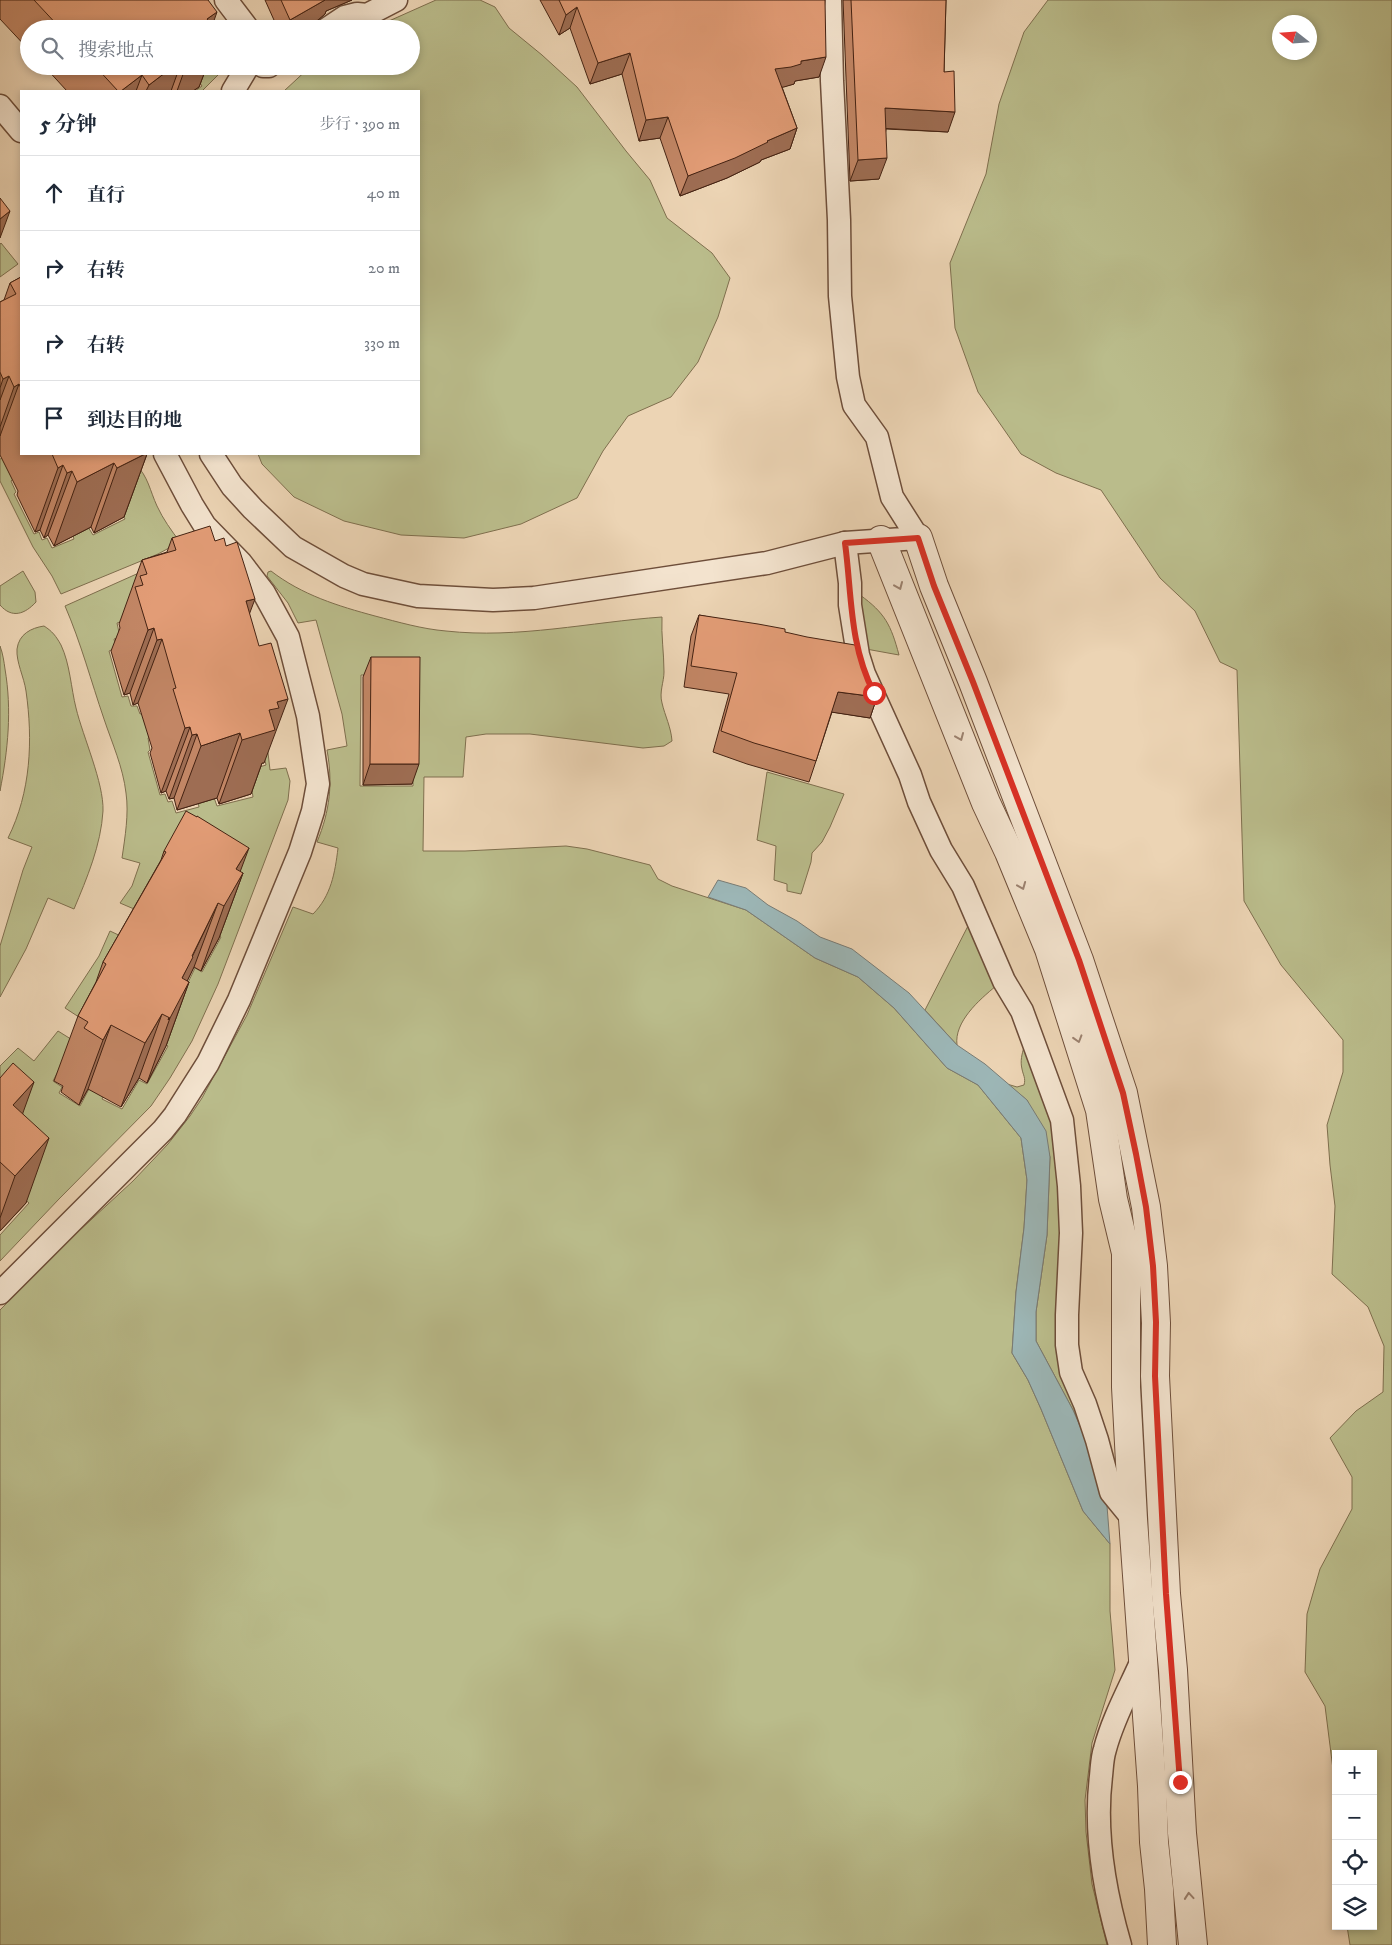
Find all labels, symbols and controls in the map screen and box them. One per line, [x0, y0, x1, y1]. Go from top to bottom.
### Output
north arrow [1272, 15, 1317, 60]
search box [20, 20, 420, 75]
icon: search [38, 34, 66, 62]
text: 搜索地点 [78, 39, 154, 62]
text: 5 分钟 [40, 112, 97, 138]
text: 步行 · 390 m [319, 114, 400, 134]
icon: ahead [40, 179, 68, 207]
text: 40 m [367, 183, 400, 203]
text: 直行 [87, 184, 125, 207]
icon: right [40, 254, 68, 282]
text: 20 m [368, 258, 400, 278]
text: 右转 [87, 259, 125, 282]
icon: right [40, 329, 68, 357]
text: 330 m [364, 333, 400, 353]
text: 右转 [87, 334, 125, 357]
icon: arrive [40, 404, 68, 432]
text: 到达目的地 [87, 409, 182, 432]
one-way arrow [893, 581, 904, 590]
route start [863, 682, 886, 705]
one-way arrow [953, 732, 964, 741]
one-way arrow [1017, 882, 1027, 890]
one-way arrow [1073, 1034, 1083, 1042]
map controls [1332, 1750, 1377, 1930]
button: + [1332, 1750, 1377, 1795]
route end [1169, 1771, 1192, 1794]
button: − [1332, 1795, 1377, 1840]
button: locate [1332, 1840, 1377, 1885]
button: layers [1332, 1885, 1377, 1930]
one-way arrow [1183, 1892, 1194, 1900]

